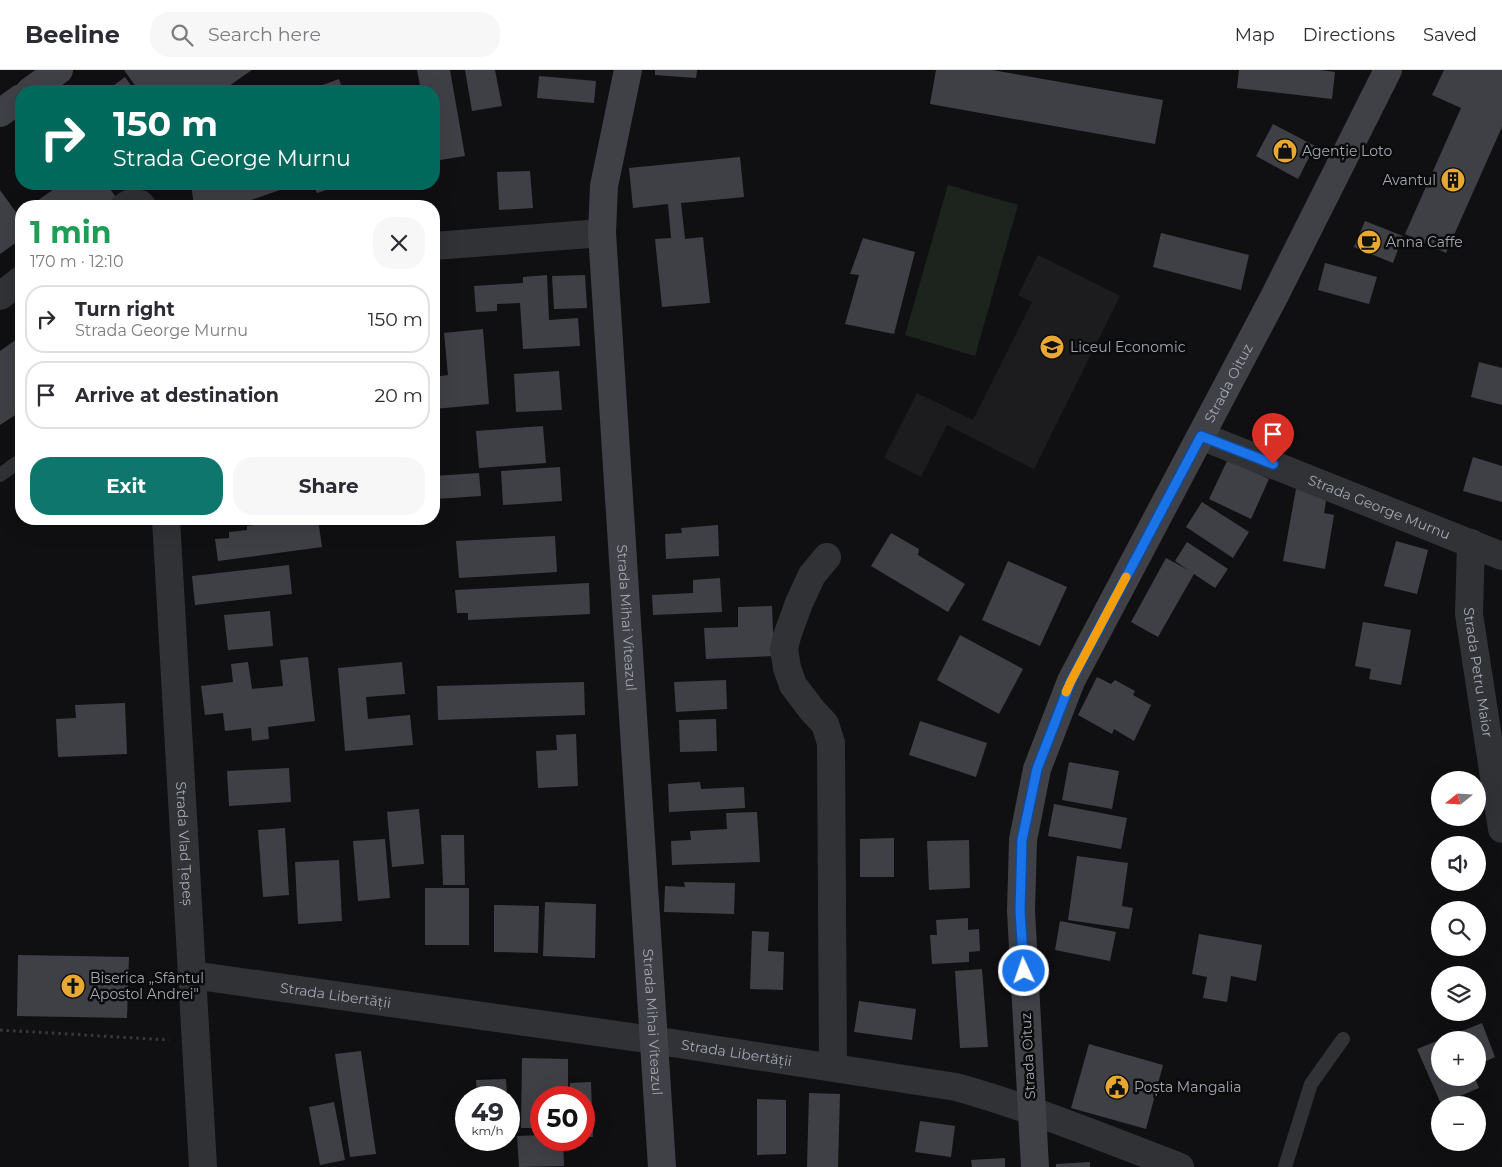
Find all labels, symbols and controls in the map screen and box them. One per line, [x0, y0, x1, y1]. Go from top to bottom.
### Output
search box [150, 12, 500, 57]
text: Beeline [25, 20, 120, 49]
icon: search [168, 21, 196, 49]
text: Search here [208, 23, 321, 46]
text: Map [1235, 24, 1275, 46]
text: Directions [1303, 24, 1395, 46]
text: Saved [1423, 24, 1477, 46]
text: 150 m [113, 102, 218, 145]
icon: right [30, 105, 95, 170]
shop icon: Agenție Loto [1272, 138, 1298, 164]
place label: Agenție Loto [1302, 142, 1392, 161]
text: Strada George Murnu [113, 145, 351, 172]
building icon: Avantul [1440, 167, 1466, 193]
place label: Avantul [1382, 171, 1436, 189]
text: 1 min [30, 214, 111, 251]
button: close [373, 217, 425, 269]
cafe icon: Anna Caffe [1356, 229, 1382, 255]
place label: Anna Caffe [1386, 233, 1463, 251]
text: 170 m · 12:10 [30, 252, 124, 271]
text: Turn right [75, 298, 175, 321]
icon: right [32, 305, 60, 333]
text: 150 m [368, 308, 423, 331]
text: Strada George Murnu [75, 321, 248, 340]
school or university icon: Liceul Economic [1039, 334, 1065, 360]
place label: Liceul Economic [1070, 338, 1186, 356]
street label: Strada Oituz [1200, 341, 1257, 426]
icon: arrive [32, 381, 60, 409]
text: Arrive at destination [75, 384, 279, 407]
text: 20 m [375, 384, 423, 407]
pin [1252, 413, 1294, 464]
icon: arrive [1259, 420, 1287, 448]
button: Exit [30, 457, 223, 515]
button: Share [233, 457, 425, 515]
street label: Strada George Murnu [1306, 471, 1453, 544]
street label: Strada Mihai Viteazul [613, 544, 640, 692]
street label: Strada Petru Maior [1460, 607, 1497, 739]
north arrow [1431, 771, 1486, 826]
map controls [1431, 771, 1486, 1151]
street label: Strada Vlad Țepeș [172, 781, 197, 906]
button: sound [1431, 836, 1486, 891]
button: search [1431, 901, 1486, 956]
position arrow [997, 944, 1049, 996]
street label: Strada Mihai Viteazul [639, 948, 666, 1096]
button: layers [1431, 966, 1486, 1021]
place label: Biserica „Sfântul Apostol Andrei" [90, 969, 204, 1003]
church icon: Biserica „Sfântul Apostol Andrei" [60, 973, 86, 999]
street label: Strada Libertății [279, 979, 392, 1012]
street label: Strada Oituz [1017, 1012, 1039, 1100]
button: + [1431, 1031, 1486, 1086]
street label: Strada Libertății [680, 1035, 793, 1070]
public building icon: Poșta Mangalia [1104, 1074, 1130, 1100]
place label: Poșta Mangalia [1134, 1078, 1242, 1097]
speed limit sign: 50 [530, 1086, 595, 1151]
button: − [1431, 1096, 1486, 1151]
text: 49 [471, 1097, 504, 1127]
text: km/h [471, 1123, 504, 1138]

